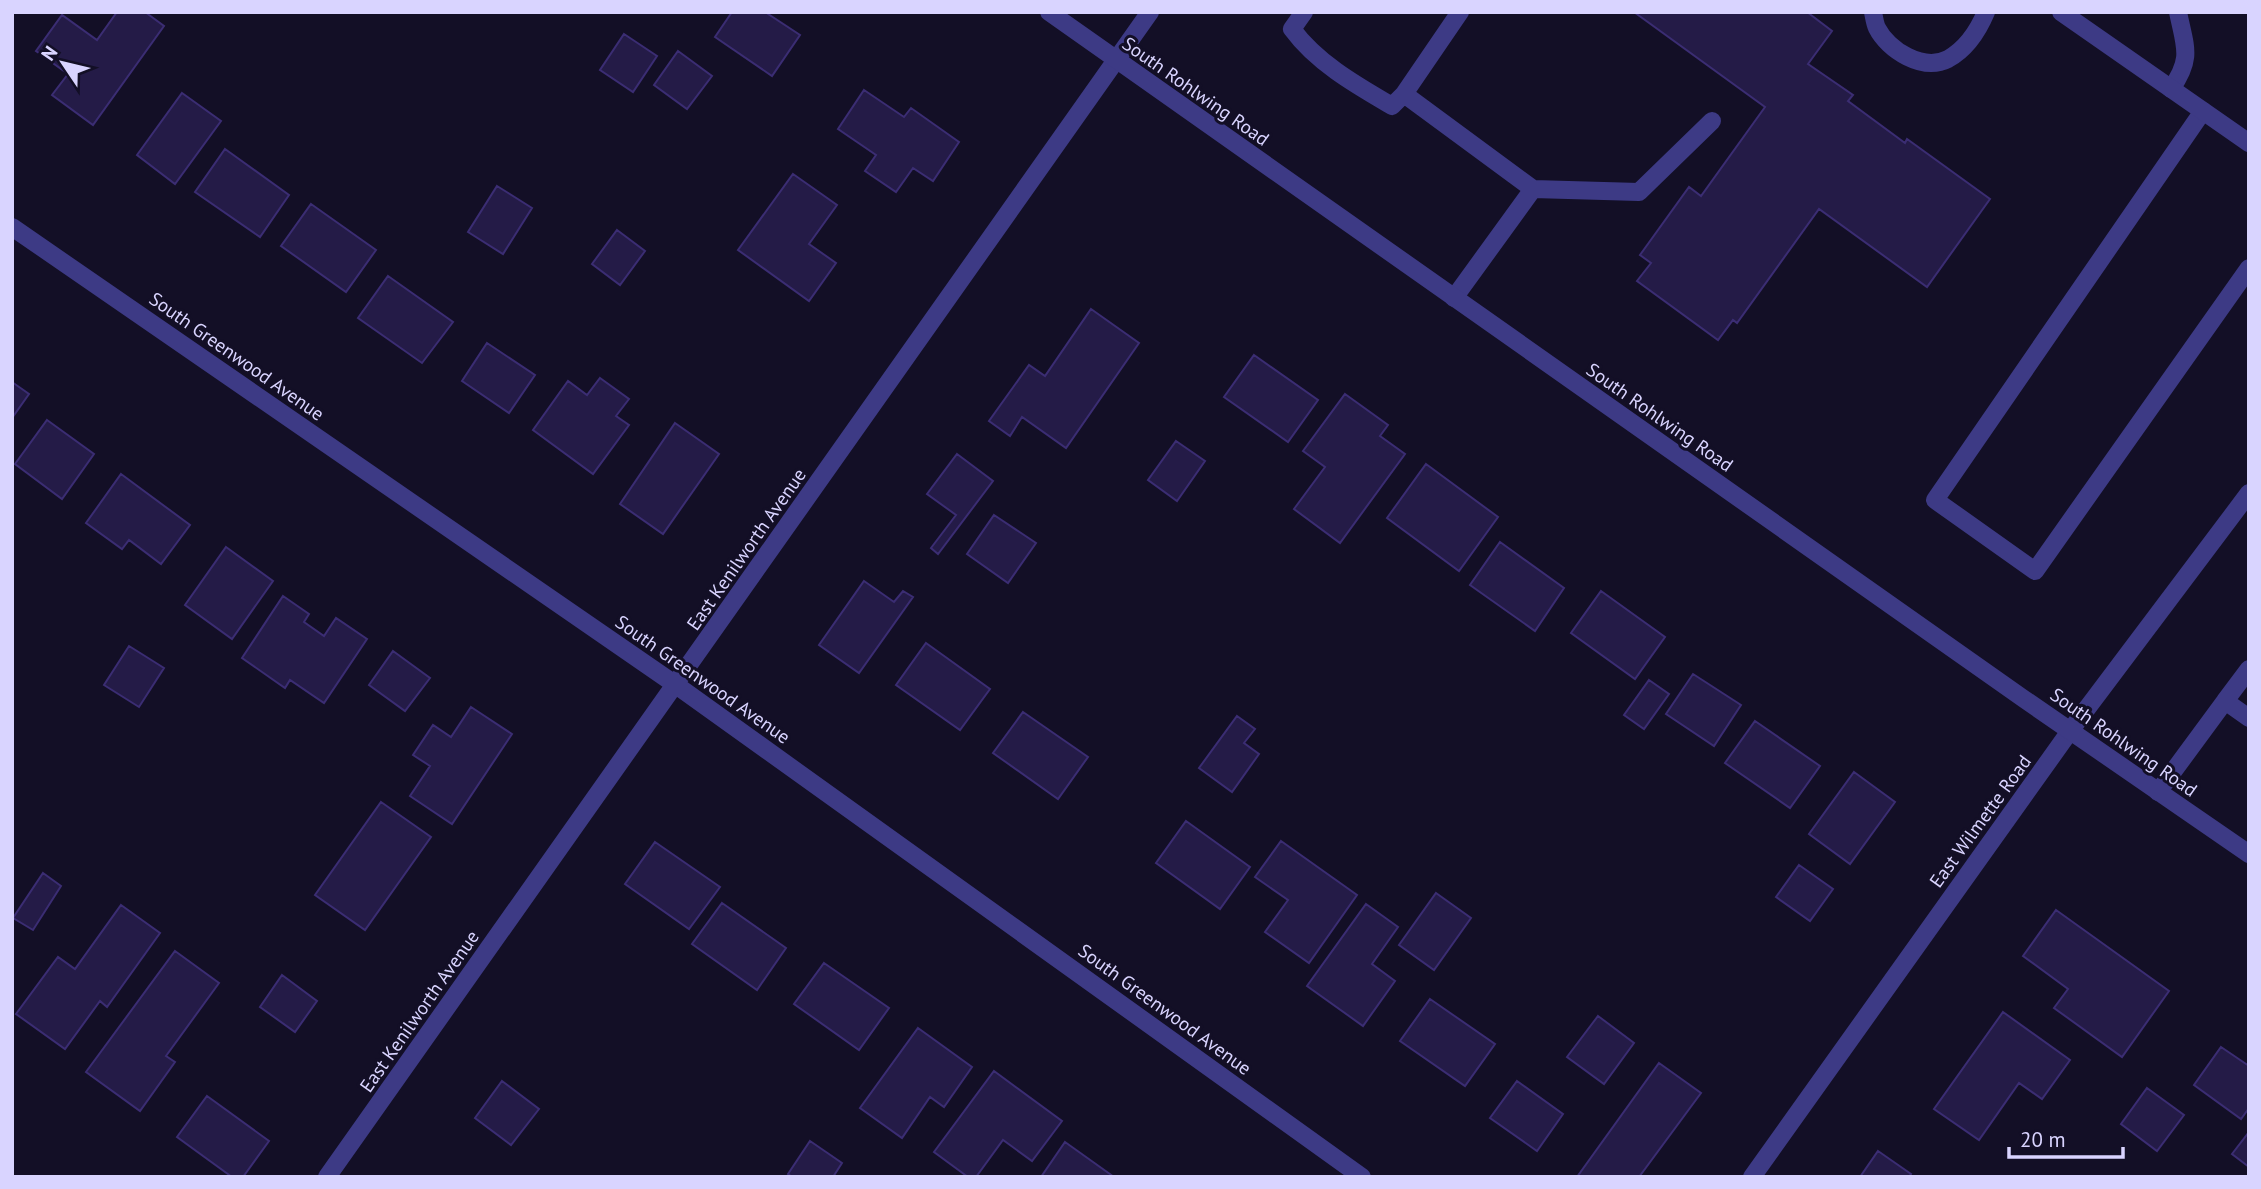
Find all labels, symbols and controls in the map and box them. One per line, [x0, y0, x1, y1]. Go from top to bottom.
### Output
north arrow [28, 28, 98, 98]
street label: South Rohlwing Road [1118, 31, 1274, 151]
text: N [36, 41, 62, 65]
street label: South Greenwood Avenue [145, 286, 329, 426]
street label: South Rohlwing Road [1582, 357, 1738, 477]
street label: East Kenilworth Avenue [681, 463, 811, 635]
street label: South Greenwood Avenue [611, 609, 795, 749]
street label: South Rohlwing Road [2046, 682, 2202, 802]
street label: East Wilmette Road [1924, 750, 2036, 892]
street label: East Kenilworth Avenue [354, 925, 484, 1097]
street label: South Greenwood Avenue [1074, 938, 1256, 1080]
scale bar [2009, 1116, 2123, 1160]
text: 20 m [2020, 1126, 2066, 1153]

